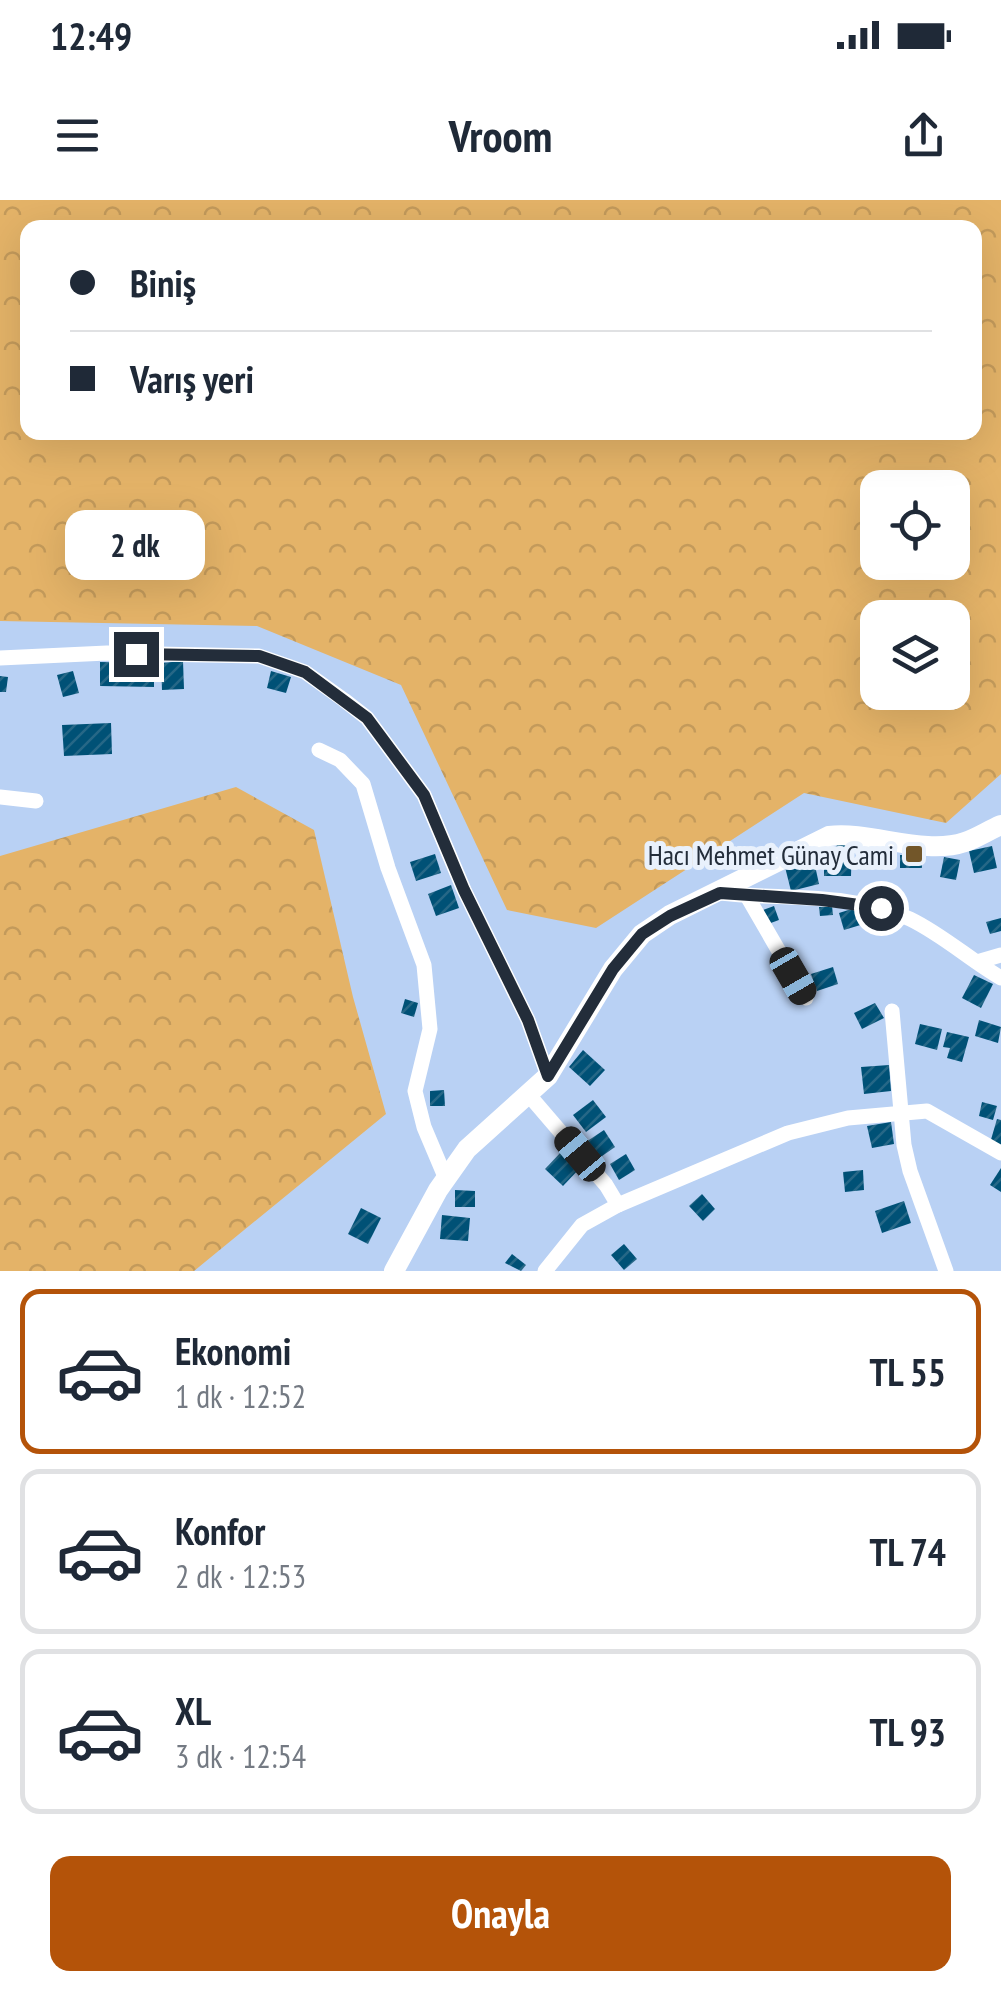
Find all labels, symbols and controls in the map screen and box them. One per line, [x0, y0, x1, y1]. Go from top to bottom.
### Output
text: 12:49 [50, 11, 132, 60]
text: Vroom [449, 106, 552, 164]
icon: menu [50, 108, 105, 163]
icon: share [896, 108, 951, 163]
text: Biniş [130, 258, 196, 307]
text: Varış yeri [130, 354, 254, 403]
map controls [860, 470, 970, 710]
button: locate [860, 470, 970, 580]
callout: 2 dk [66, 509, 206, 579]
text: 2 dk [110, 524, 160, 566]
button: layers [860, 600, 970, 710]
route end [114, 632, 159, 677]
place label: Hacı Mehmet Günay Cami [648, 836, 894, 873]
marker: Hacı Mehmet Günay Cami [903, 843, 925, 865]
route start [859, 886, 904, 931]
car [765, 943, 821, 1009]
car [549, 1121, 611, 1187]
text: Ekonomi [175, 1326, 291, 1375]
icon: car [55, 1327, 145, 1417]
text: TL 55 [869, 1347, 946, 1396]
text: 1 dk · 12:52 [175, 1375, 306, 1417]
text: Konfor [175, 1506, 265, 1555]
icon: car [55, 1507, 145, 1597]
text: TL 74 [869, 1527, 946, 1576]
text: 2 dk · 12:53 [175, 1555, 306, 1597]
text: XL [175, 1686, 211, 1735]
icon: car [55, 1687, 145, 1777]
text: TL 93 [869, 1707, 946, 1756]
text: 3 dk · 12:54 [175, 1735, 306, 1777]
button: Onayla [50, 1856, 951, 1971]

